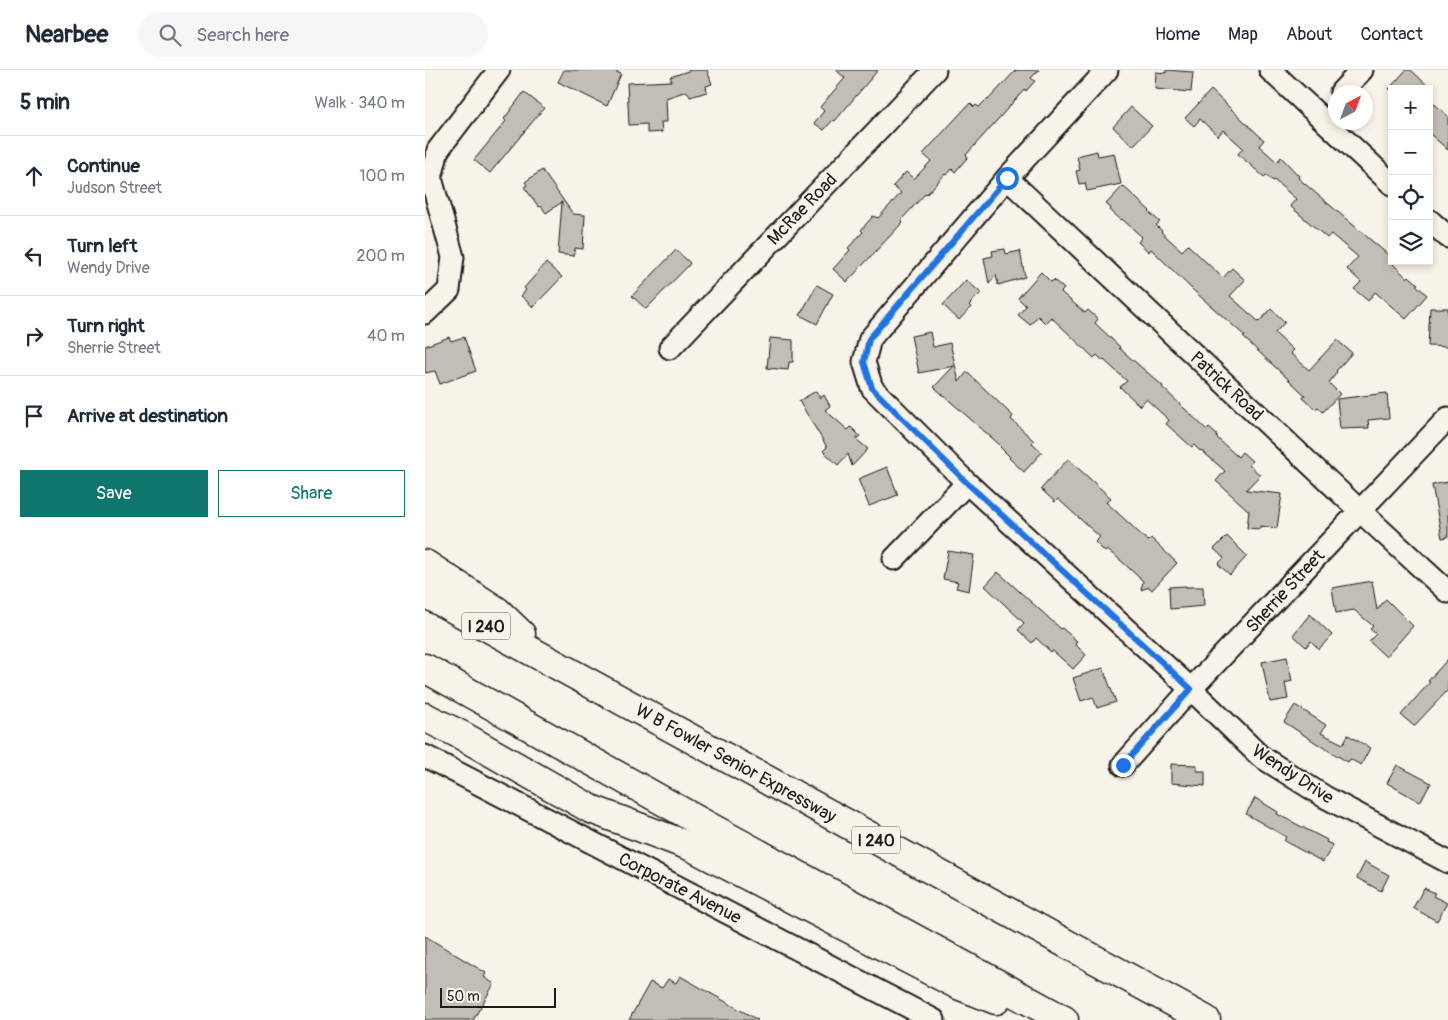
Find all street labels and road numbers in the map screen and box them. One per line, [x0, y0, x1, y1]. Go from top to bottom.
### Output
street label: McRae Road [762, 169, 842, 250]
street label: Patrick Road [1185, 347, 1268, 426]
street label: Sherrie Street [1241, 544, 1330, 638]
road number: I 240 [462, 612, 510, 640]
street label: W B Fowler Senior Expressway [631, 699, 840, 828]
street label: Wendy Drive [1248, 739, 1338, 809]
road number: I 240 [852, 826, 900, 854]
street label: Corporate Avenue [614, 848, 745, 929]

